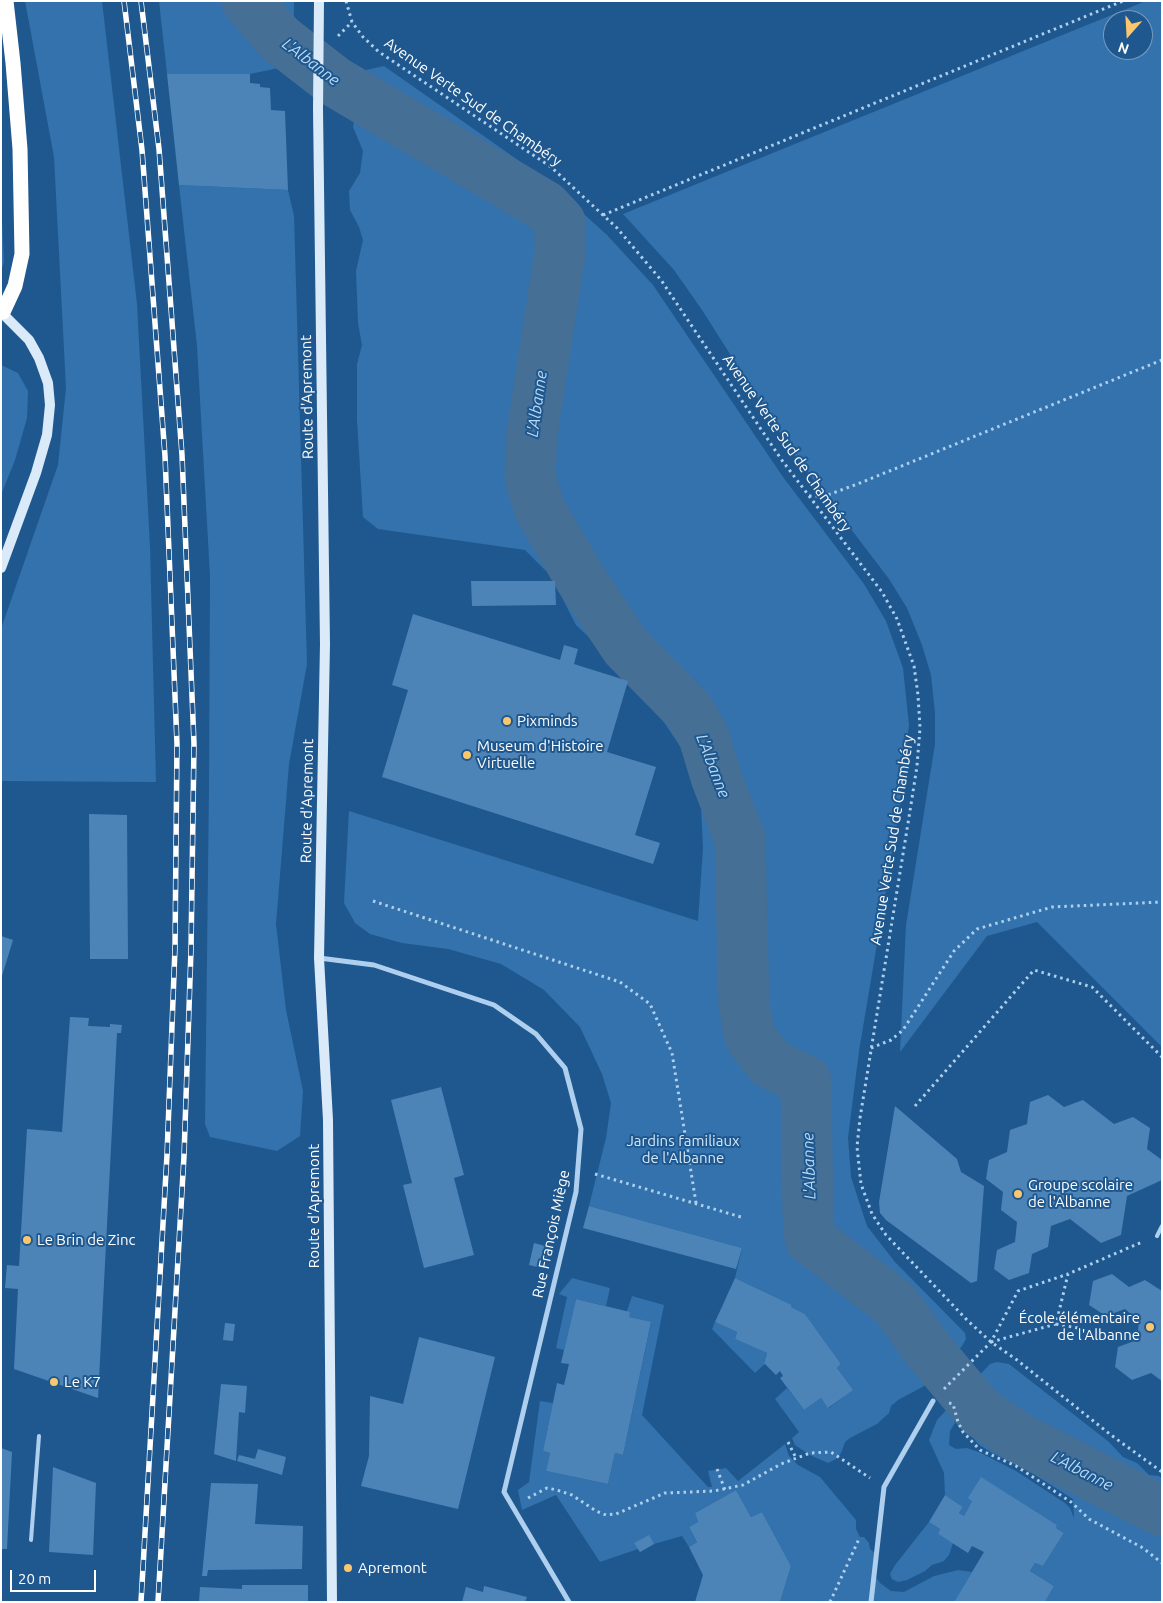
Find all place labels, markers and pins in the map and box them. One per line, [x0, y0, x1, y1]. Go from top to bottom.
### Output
place label: Pixminds [517, 712, 578, 730]
marker: Pixminds [501, 715, 513, 727]
place label: Museum d'Histoire Virtuelle [477, 737, 604, 772]
marker: Museum d'Histoire Virtuelle [461, 749, 473, 761]
place label: Groupe scolaire de l'Albanne [1028, 1176, 1133, 1211]
marker: Groupe scolaire de l'Albanne [1012, 1188, 1024, 1200]
place label: Le Brin de Zinc [37, 1231, 136, 1249]
marker: Le Brin de Zinc [21, 1234, 33, 1246]
place label: École élémentaire de l'Albanne [1019, 1309, 1140, 1344]
marker: École élémentaire de l'Albanne [1144, 1321, 1156, 1333]
place label: Le K7 [64, 1373, 101, 1391]
marker: Le K7 [48, 1376, 60, 1388]
place label: Apremont [358, 1559, 427, 1577]
marker: Apremont [342, 1562, 354, 1574]

